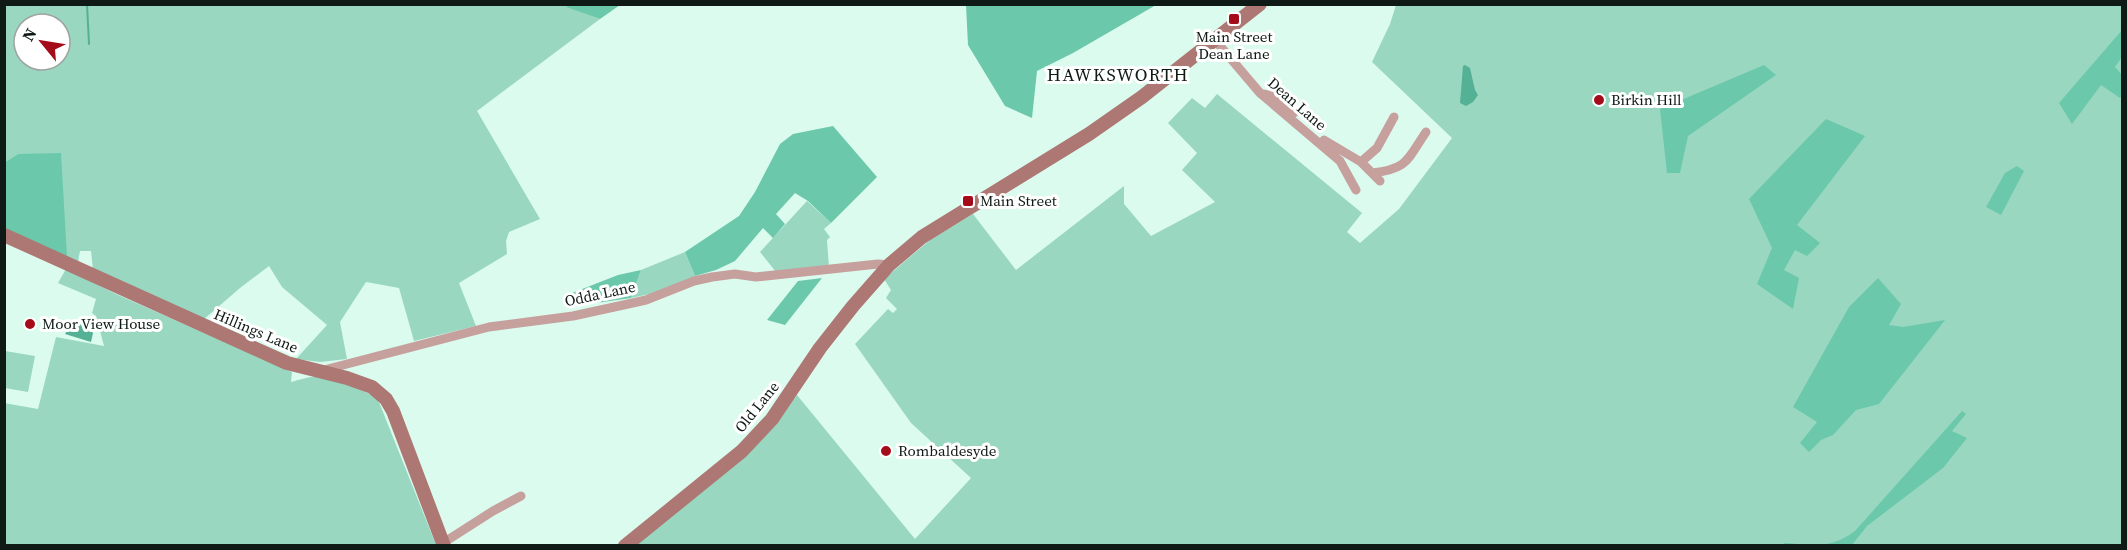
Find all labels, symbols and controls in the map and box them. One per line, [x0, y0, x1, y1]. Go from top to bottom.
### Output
north arrow [12, 12, 72, 72]
marker: Main Street Dean Lane [1227, 12, 1241, 26]
text: N [17, 24, 42, 45]
place label: Main Street Dean Lane [1196, 26, 1272, 64]
district label: HAWKSWORTH [1047, 62, 1189, 87]
street label: Dean Lane [1263, 72, 1331, 135]
place label: Birkin Hill [1611, 89, 1682, 110]
marker: Birkin Hill [1592, 93, 1606, 107]
place label: Main Street [980, 190, 1057, 211]
marker: Main Street [961, 194, 975, 208]
street label: Odda Lane [563, 276, 638, 311]
street label: Hillings Lane [211, 303, 302, 358]
place label: Moor View House [42, 313, 161, 334]
marker: Moor View House [23, 317, 37, 331]
street label: Old Lane [729, 376, 784, 437]
place label: Rombaldesyde [898, 440, 997, 461]
marker: Rombaldesyde [879, 444, 893, 458]

